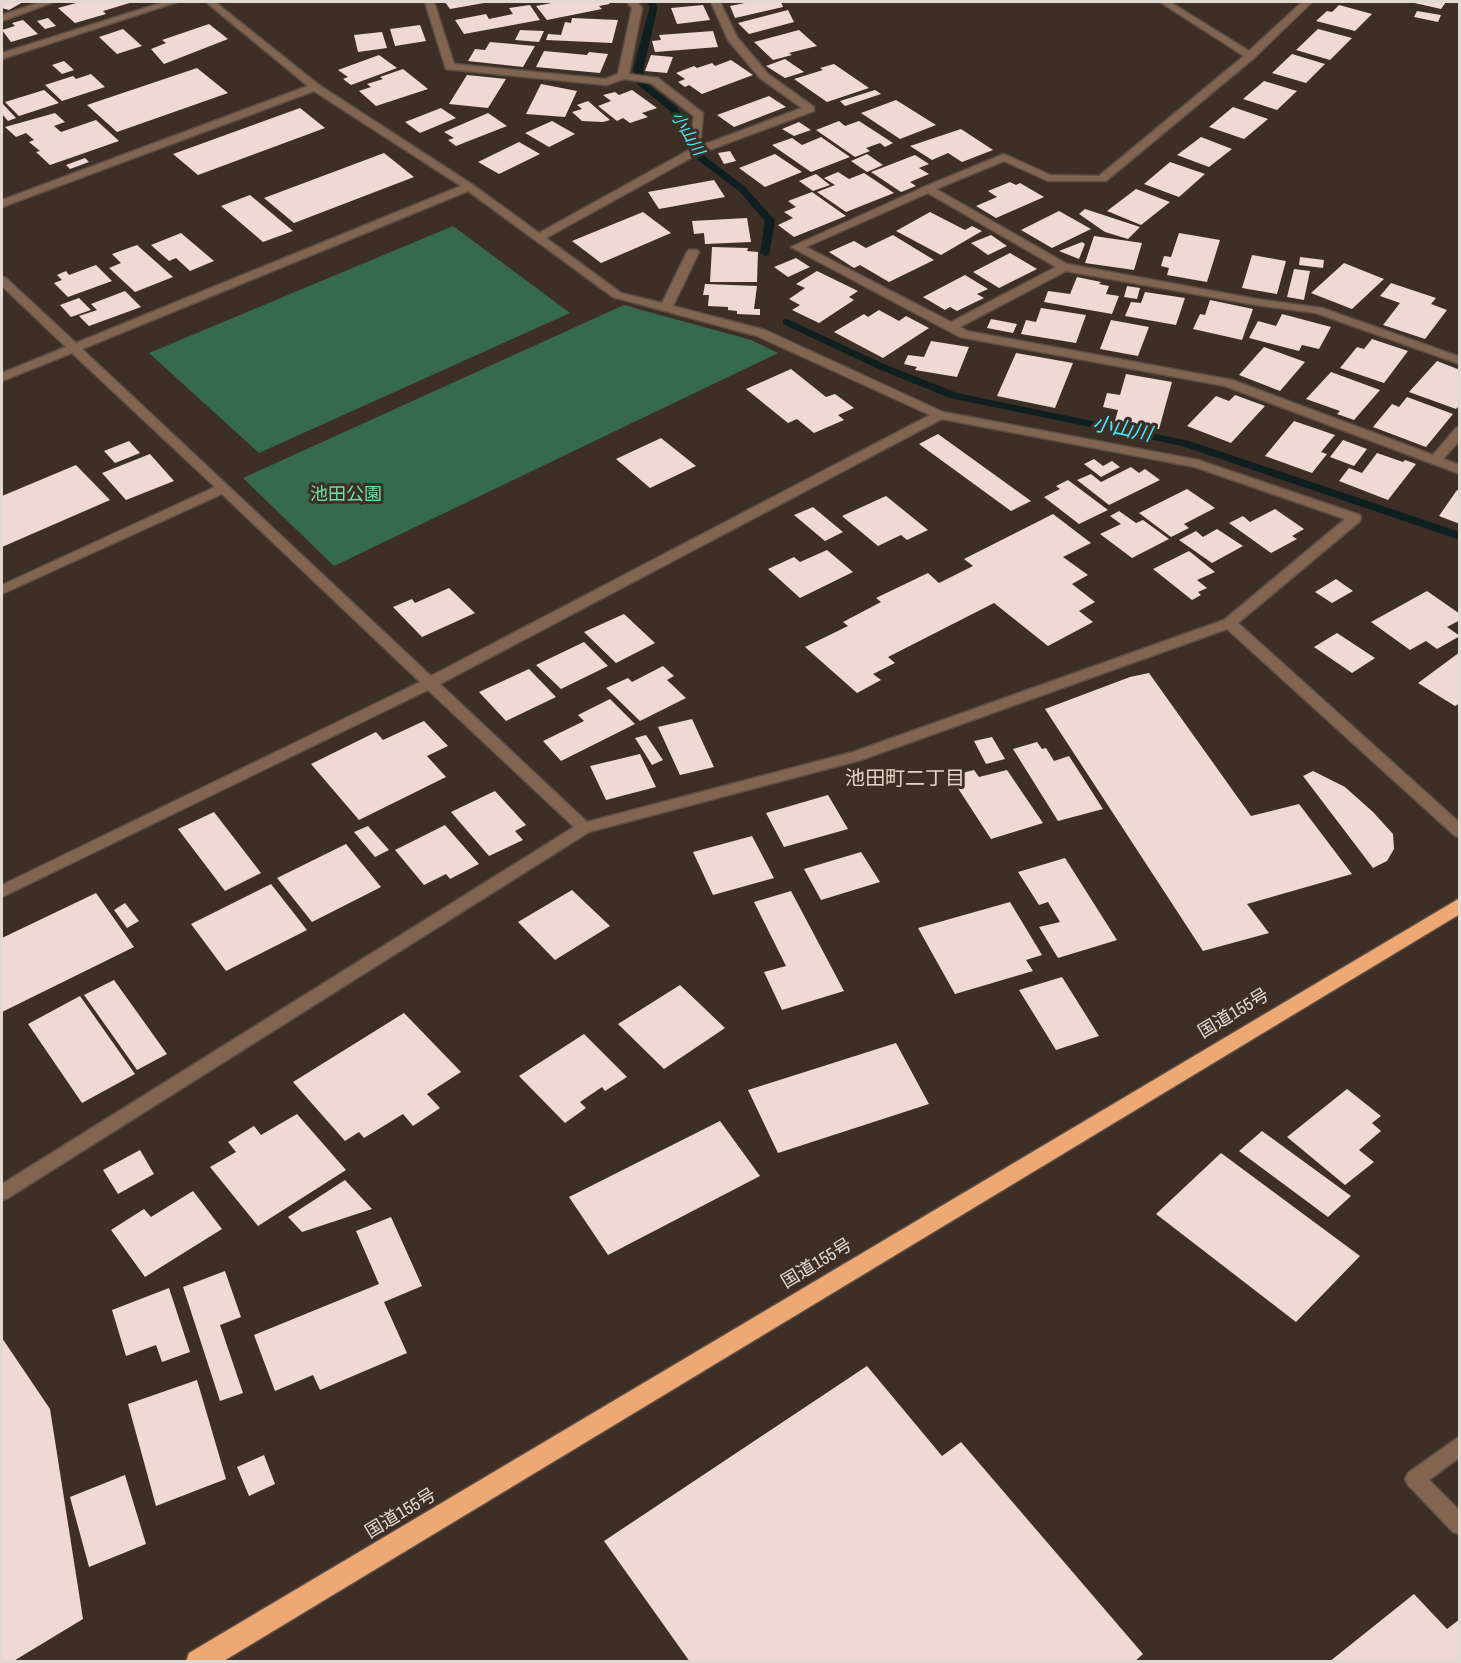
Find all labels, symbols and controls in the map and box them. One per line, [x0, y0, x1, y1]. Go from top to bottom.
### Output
water label: 小山川 [666, 108, 708, 160]
water label: 小山川 [1090, 412, 1154, 448]
park label: 池田公園 [310, 484, 382, 506]
district label: 池田町二丁目 [845, 768, 965, 792]
street label: 国道155号 [1195, 984, 1273, 1044]
street label: 国道155号 [778, 1234, 856, 1294]
street label: 国道155号 [362, 1484, 440, 1544]

